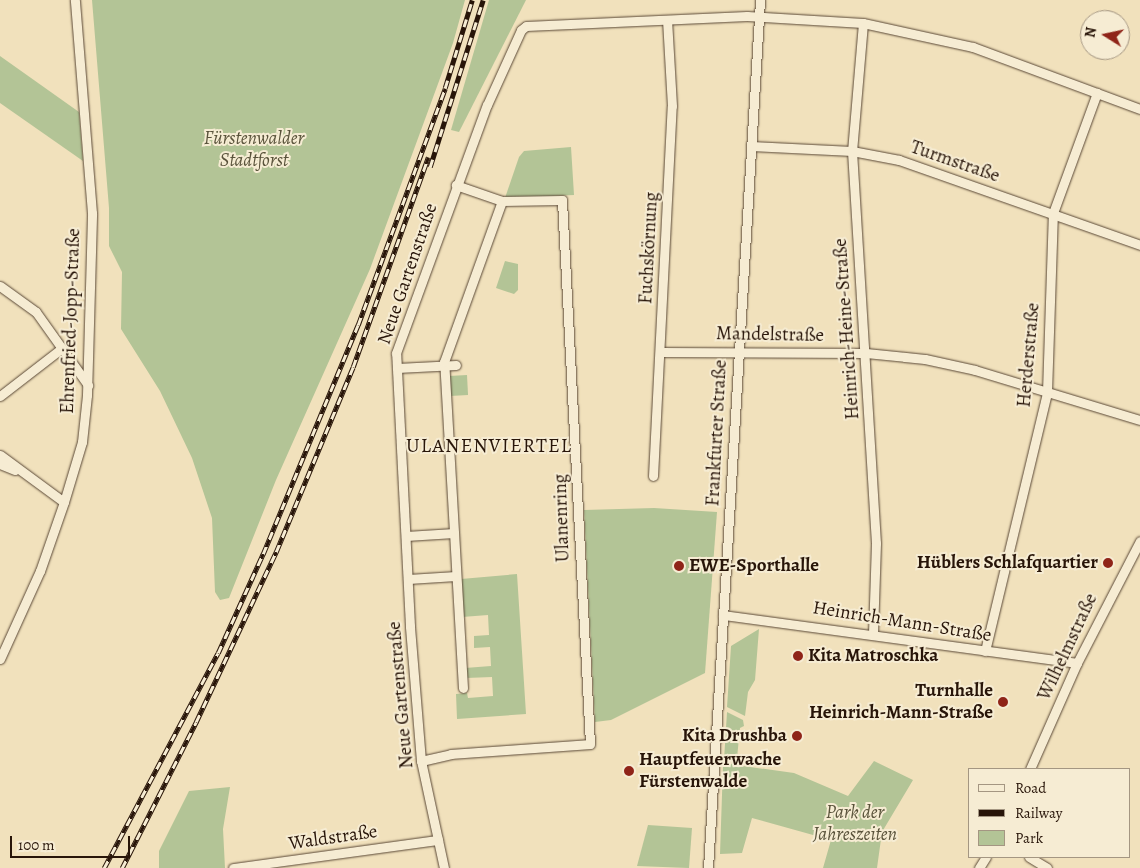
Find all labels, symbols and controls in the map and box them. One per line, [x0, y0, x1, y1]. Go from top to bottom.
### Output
north arrow [1080, 10, 1130, 60]
text: N [1080, 26, 1101, 39]
park label: Fürstenwalder Stadtforst [204, 128, 304, 172]
street label: Turmstraße [907, 136, 1003, 188]
street label: Fuchskörnung [635, 191, 663, 305]
street label: Neue Gartenstraße [373, 200, 443, 348]
street label: Ehrenfried-Jopp-Straße [56, 228, 86, 414]
street label: Heinrich-Heine-Straße [829, 238, 865, 420]
street label: Herderstraße [1013, 302, 1045, 408]
street label: Mandelstraße [716, 323, 824, 347]
street label: Frankfurter Straße [702, 359, 732, 507]
district label: ULANENVIERTEL [404, 433, 574, 457]
street label: Ulanenring [549, 473, 575, 563]
place label: Hüblers Schlafquartier [917, 552, 1098, 574]
place label: EWE-Sporthalle [689, 555, 819, 577]
marker: Hüblers Schlafquartier [1102, 557, 1114, 569]
marker: EWE-Sporthalle [673, 560, 685, 572]
street label: Wilhelmstraße [1033, 590, 1103, 704]
street label: Heinrich-Mann-Straße [811, 597, 993, 647]
street label: Neue Gartenstraße [383, 620, 419, 770]
place label: Kita Matroschka [808, 645, 938, 667]
marker: Kita Matroschka [792, 650, 804, 662]
place label: Turnhalle Heinrich-Mann-Straße [809, 680, 993, 724]
marker: Turnhalle Heinrich-Mann-Straße [997, 696, 1009, 708]
place label: Kita Drushba [682, 725, 787, 747]
marker: Kita Drushba [791, 730, 803, 742]
place label: Hauptfeuerwache Fürstenwalde [639, 749, 781, 793]
marker: Hauptfeuerwache Fürstenwalde [623, 765, 635, 777]
legend [968, 768, 1130, 858]
text: Road [1015, 778, 1046, 798]
park label: Park der Jahreszeiten [813, 802, 897, 846]
text: Railway [1015, 803, 1062, 823]
street label: Waldstraße [287, 820, 379, 856]
scale bar [12, 826, 132, 858]
text: Park [1015, 828, 1043, 848]
text: 100 m [18, 835, 55, 855]

